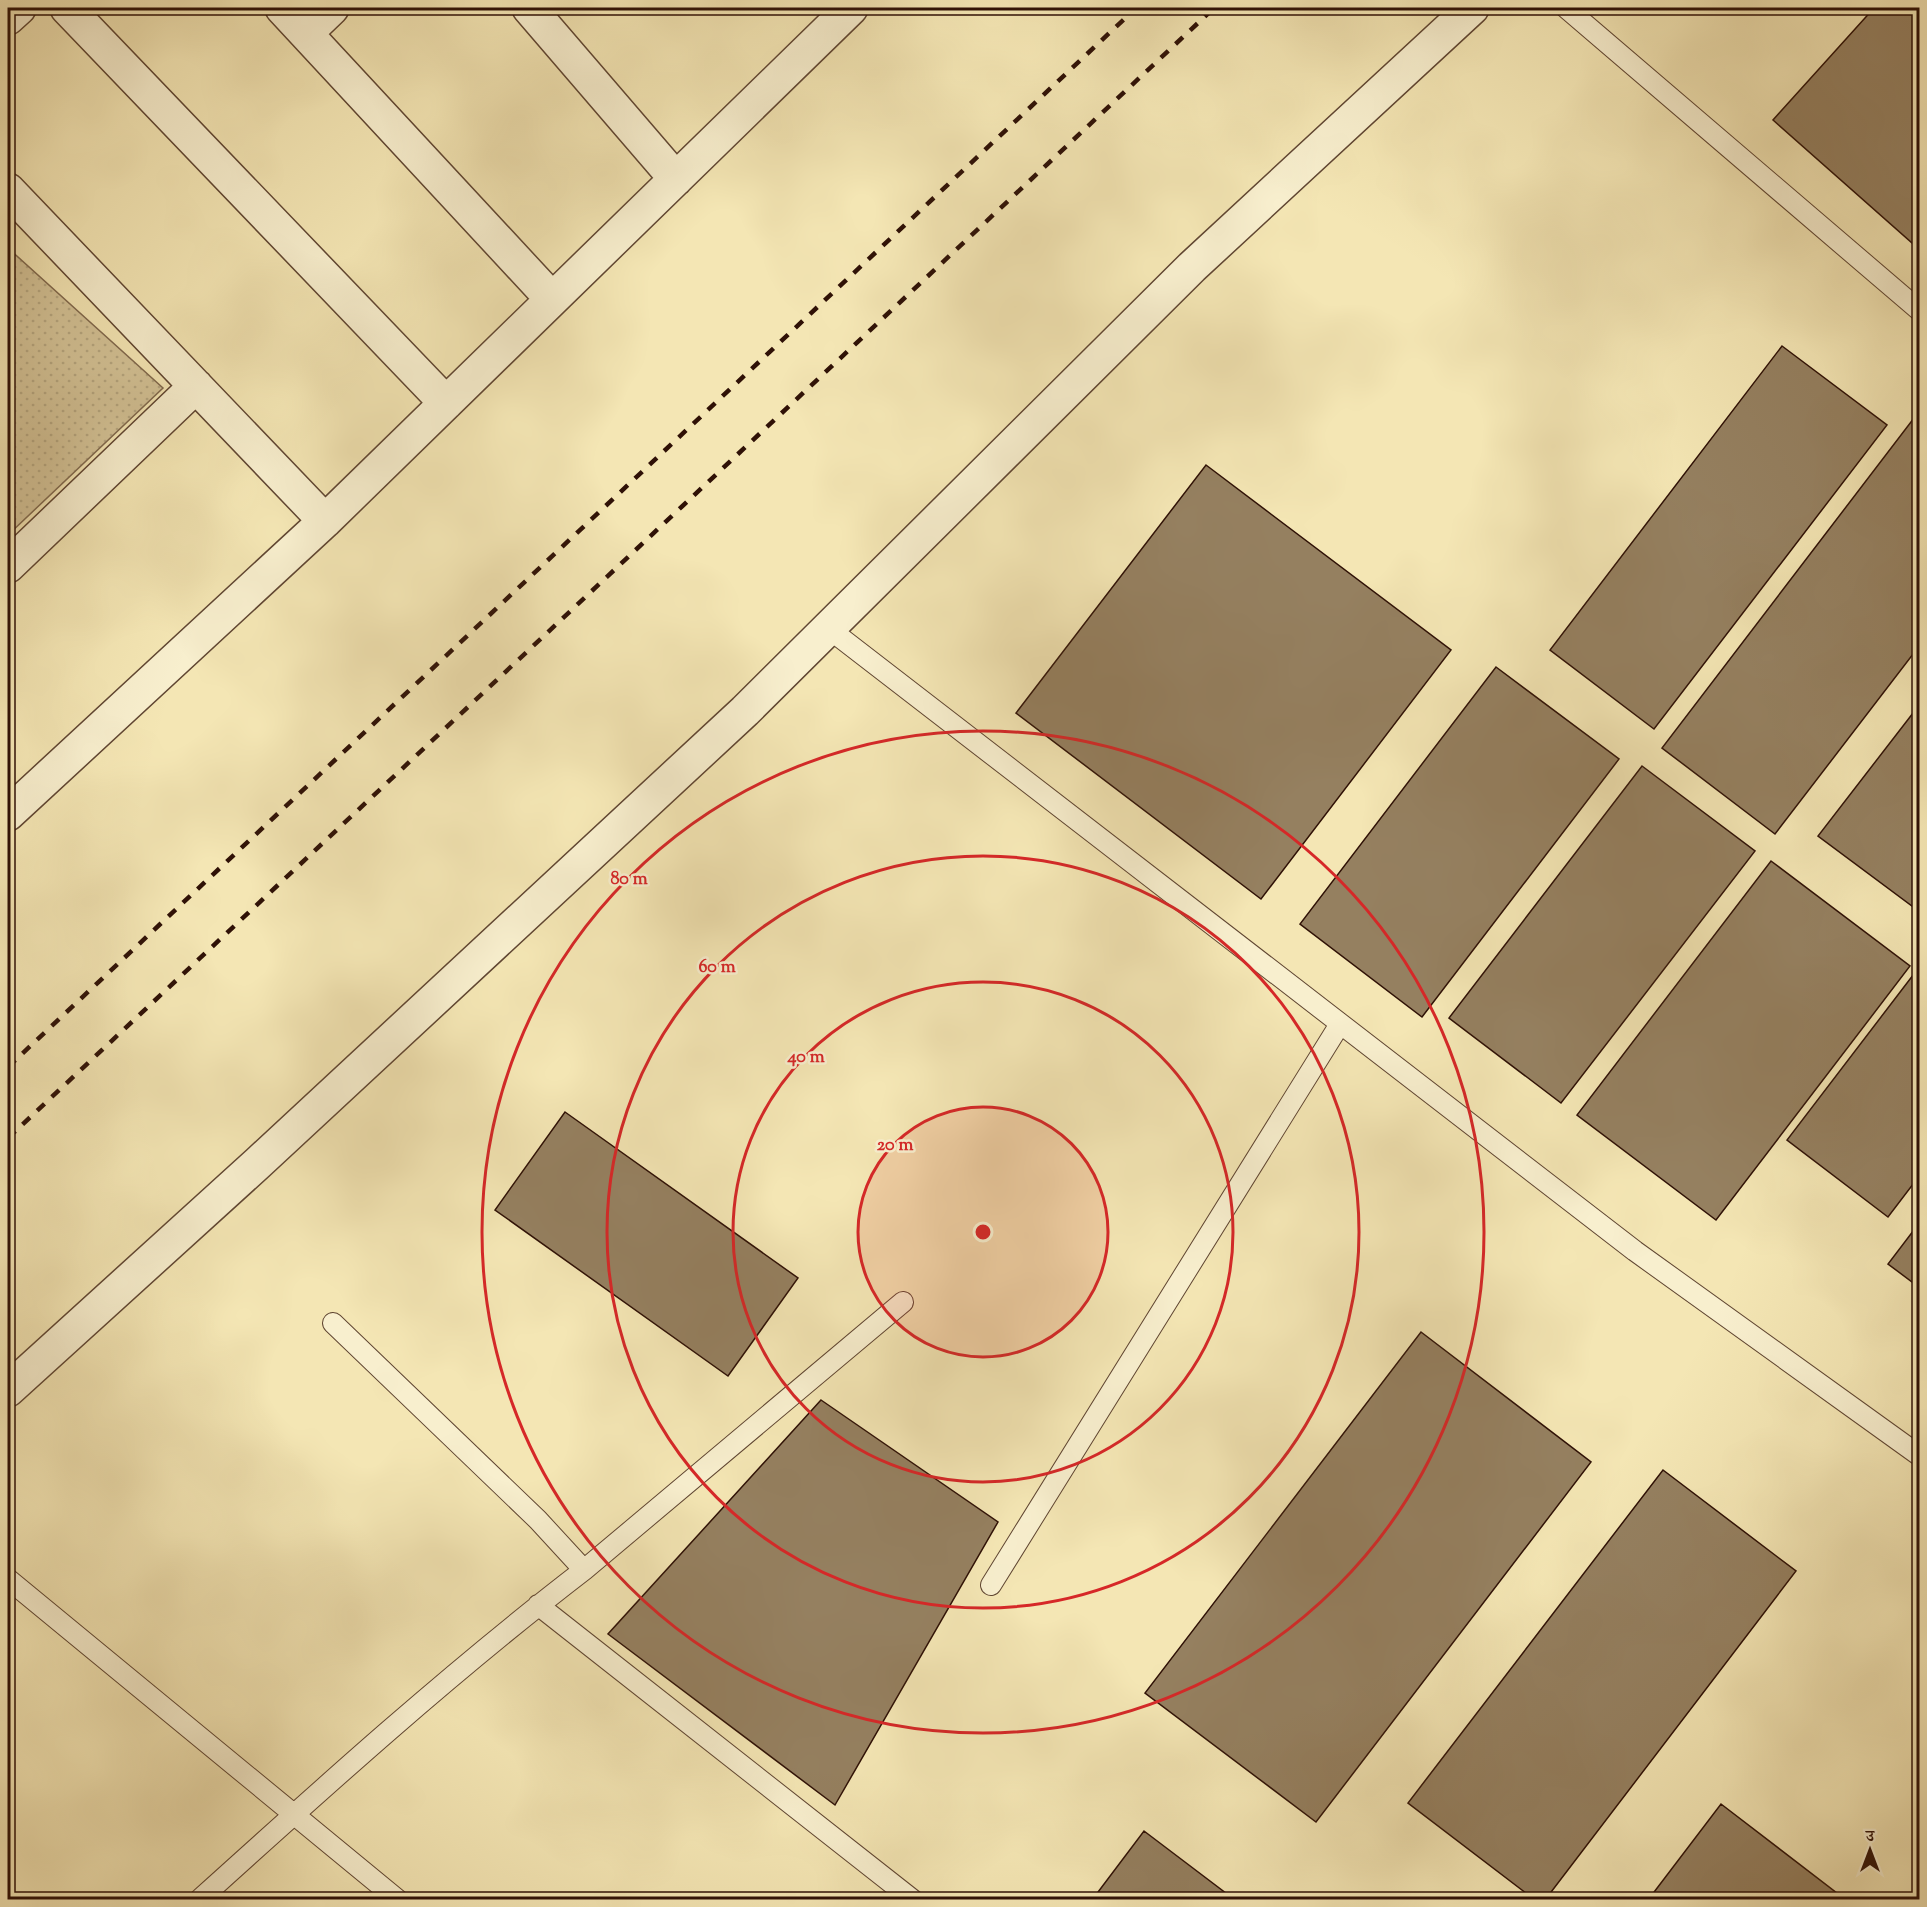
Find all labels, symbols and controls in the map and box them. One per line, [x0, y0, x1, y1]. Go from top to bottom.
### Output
text: 80 m [610, 867, 648, 893]
text: 60 m [698, 955, 736, 981]
text: 40 m [786, 1045, 825, 1071]
text: 20 m [877, 1133, 913, 1159]
centre of rings [973, 1222, 993, 1242]
north arrow [1840, 1820, 1900, 1880]
text: उ [1865, 1826, 1876, 1849]

